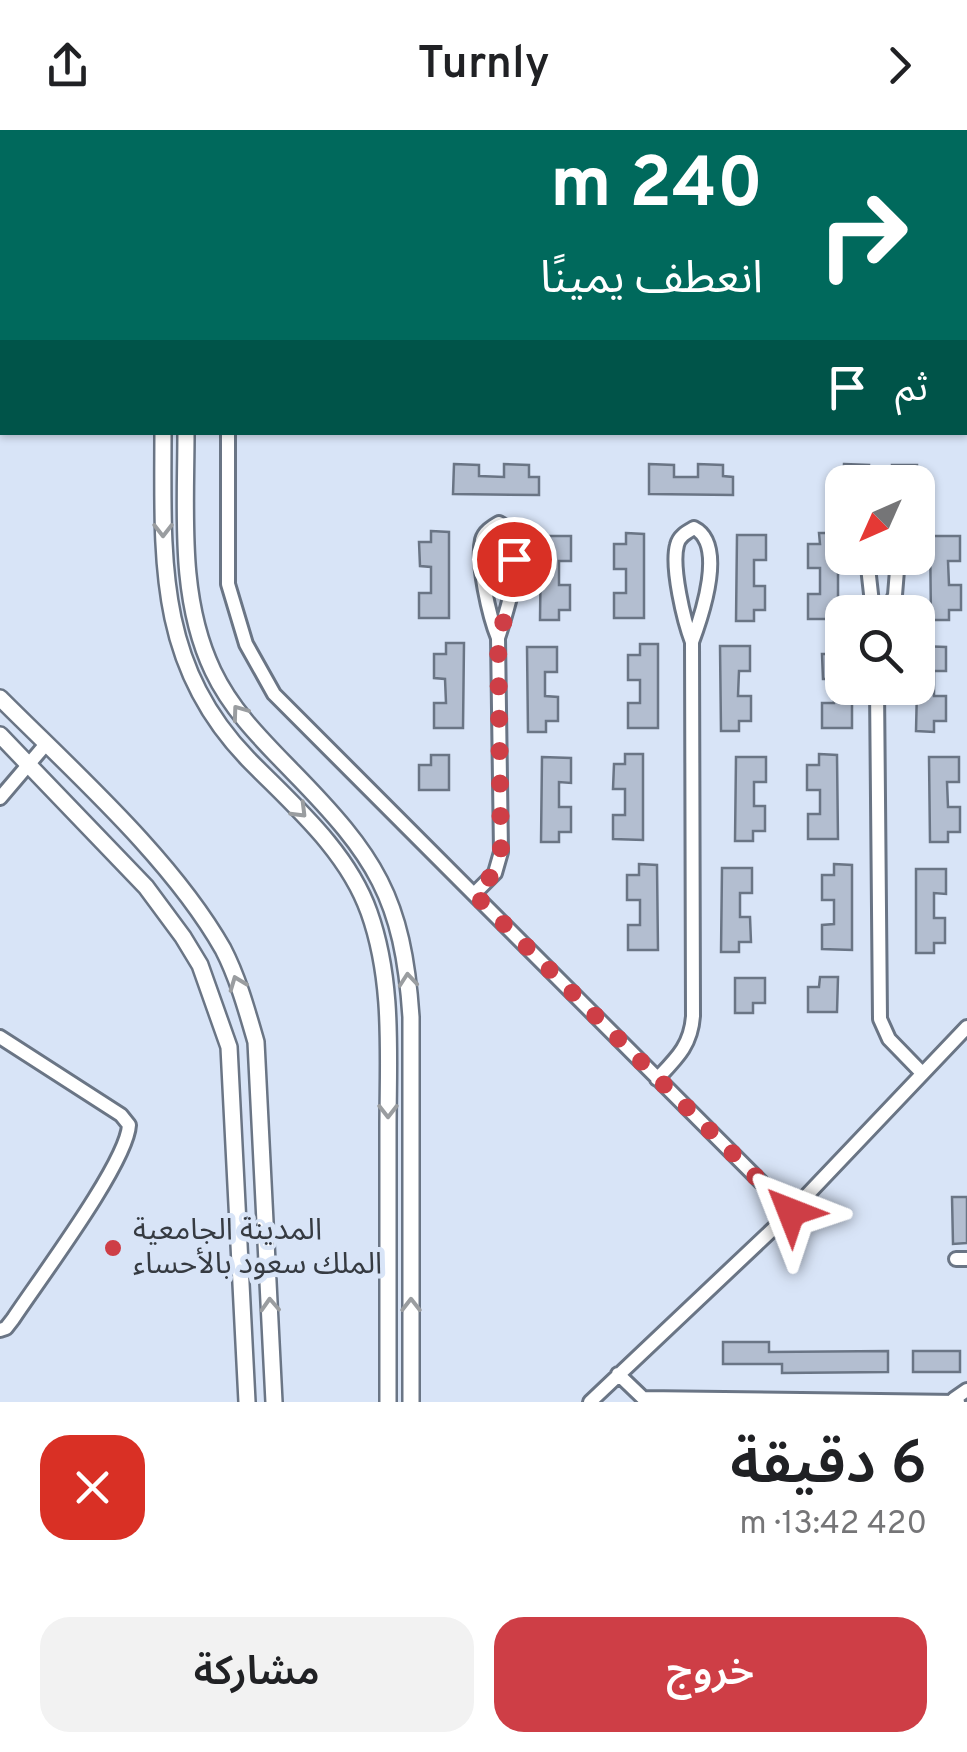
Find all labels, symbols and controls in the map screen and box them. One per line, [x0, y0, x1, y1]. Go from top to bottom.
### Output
text: Turnly [417, 37, 550, 94]
icon: share [40, 38, 95, 93]
icon: forward [872, 38, 927, 93]
text: 240 m [550, 143, 763, 232]
icon: right [798, 170, 928, 300]
text: انعطف يمينًا [540, 252, 763, 309]
icon: arrive [820, 360, 875, 415]
text: ثم [895, 366, 928, 415]
north arrow [825, 465, 935, 575]
map controls [825, 465, 935, 705]
pin [472, 517, 557, 602]
one-way arrow [152, 522, 174, 538]
icon: arrive [487, 532, 542, 587]
button: search [825, 595, 935, 705]
one-way arrow [233, 705, 251, 723]
one-way arrow [288, 800, 306, 818]
one-way arrow [398, 971, 420, 987]
one-way arrow [228, 975, 248, 993]
one-way arrow [377, 1104, 399, 1120]
position arrow [739, 1160, 843, 1264]
place label: المدينة الجامعية الملك سعود بالأحساء [133, 1213, 382, 1284]
marker: المدينة الجامعية الملك سعود بالأحساء [102, 1237, 124, 1259]
one-way arrow [260, 1296, 281, 1312]
one-way arrow [400, 1296, 422, 1312]
text: 6 دقيقة [730, 1429, 927, 1505]
button: close [40, 1435, 145, 1540]
text: 420 m · 13:42 [739, 1505, 927, 1545]
button: مشاركة [40, 1617, 474, 1732]
button: خروج [494, 1617, 927, 1732]

